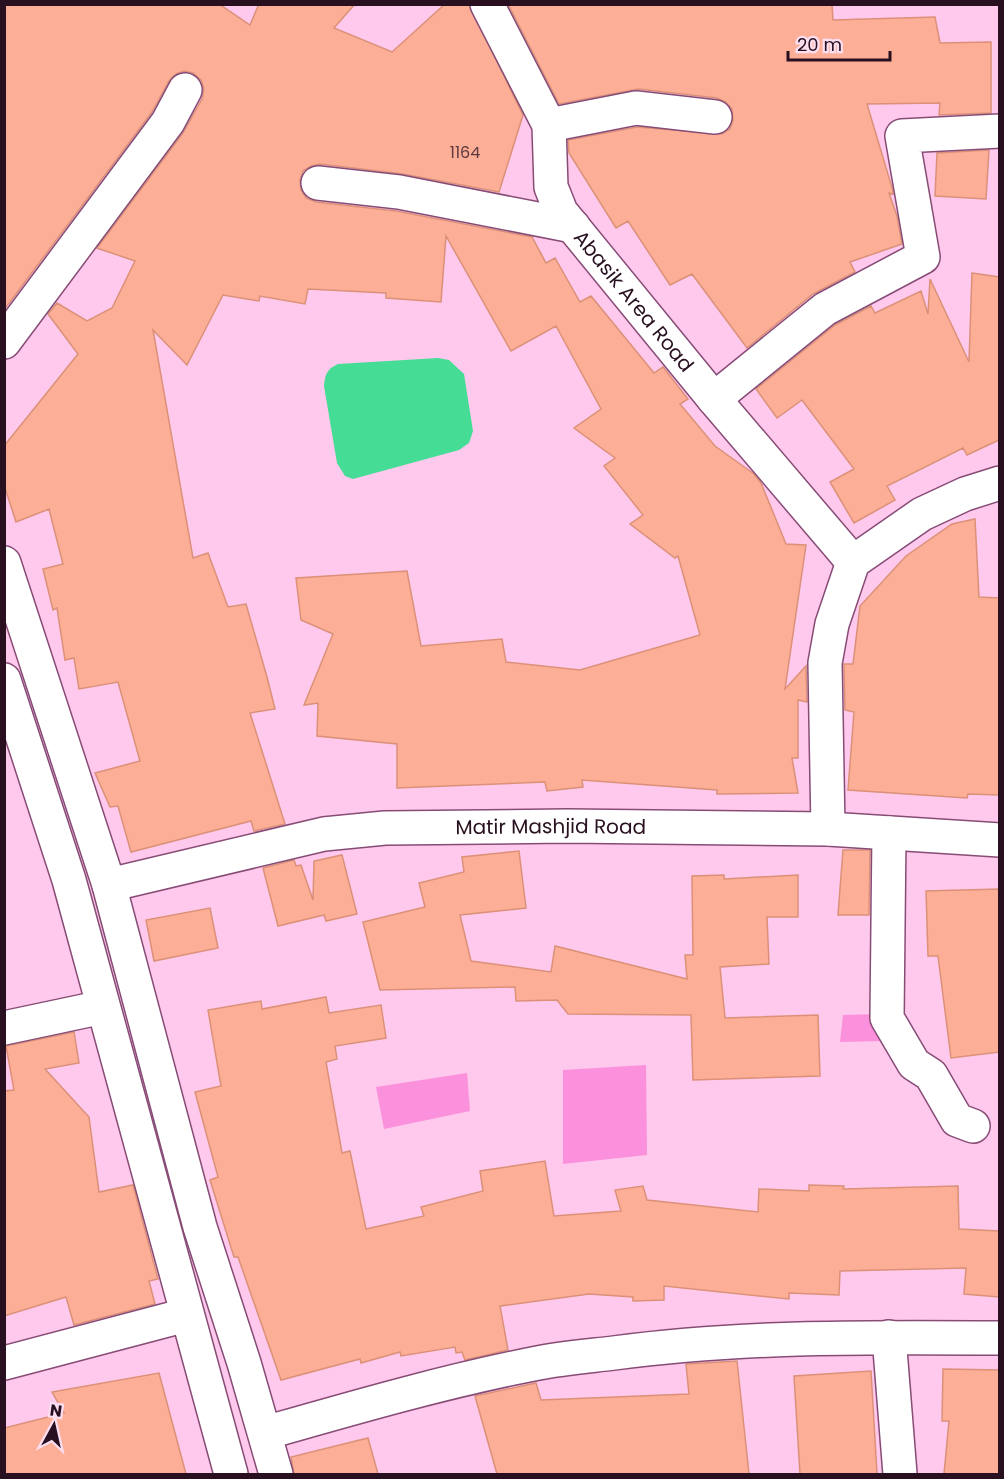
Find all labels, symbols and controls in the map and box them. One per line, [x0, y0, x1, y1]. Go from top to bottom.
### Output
scale bar [788, 24, 890, 62]
text: 20 m [797, 32, 842, 57]
house number: 1164 [450, 141, 480, 164]
street label: Abasik Area Road [567, 224, 700, 378]
street label: Matir Mashjid Road [455, 812, 646, 841]
north arrow [24, 1395, 84, 1455]
text: N [48, 1398, 64, 1423]

